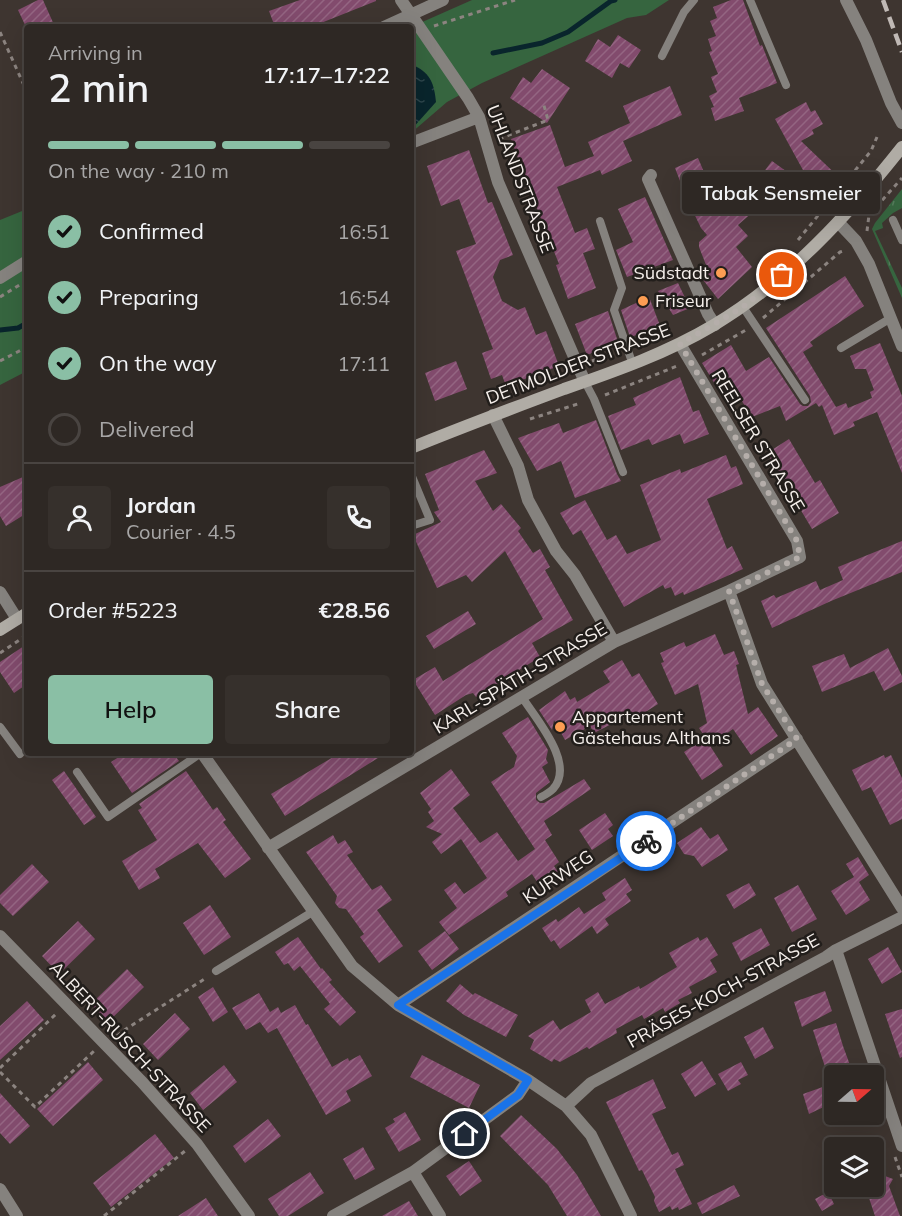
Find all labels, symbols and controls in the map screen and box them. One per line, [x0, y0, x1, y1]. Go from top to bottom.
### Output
text: Arriving in [48, 40, 143, 65]
text: 17:17–17:22 [263, 61, 390, 89]
text: 2 min [48, 63, 149, 112]
street label: UHLANDSTRASSE [482, 102, 559, 256]
text: On the way · 210 m [48, 158, 229, 183]
callout: Tabak Sensmeier [683, 173, 881, 215]
text: Tabak Sensmeier [701, 180, 861, 205]
icon: check [48, 215, 81, 248]
text: Confirmed [99, 217, 204, 245]
text: 16:51 [337, 219, 390, 244]
pin [756, 249, 807, 300]
icon: bag [765, 258, 798, 291]
place label: Südstadt [634, 261, 709, 284]
marker: Südstadt [714, 266, 728, 280]
icon: check [48, 281, 81, 314]
text: Preparing [99, 283, 199, 311]
text: 16:54 [337, 285, 390, 310]
place label: Friseur [655, 289, 712, 312]
marker: Friseur [636, 294, 650, 308]
street label: DETMOLDER STRASSE [483, 318, 673, 409]
icon: check [48, 347, 81, 380]
text: On the way [99, 349, 217, 377]
text: 17:11 [337, 351, 390, 376]
street label: REELSER STRASSE [707, 365, 810, 516]
text: Delivered [99, 415, 194, 443]
button: person [48, 486, 111, 549]
button: phone [327, 486, 390, 549]
text: Jordan [126, 491, 196, 519]
text: Courier · 4.5 [126, 519, 236, 544]
text: Order #5223 [48, 596, 178, 624]
text: €28.56 [319, 596, 390, 624]
street label: KARL-SPÄTH-STRASSE [429, 617, 611, 739]
button: Help [48, 675, 213, 744]
button: Share [225, 675, 390, 744]
place label: Appartement Gästehaus Althans [572, 705, 731, 749]
marker: Appartement Gästehaus Althans [553, 720, 567, 734]
courier [616, 811, 676, 871]
icon: bike [630, 825, 663, 858]
street label: KURWEG [518, 845, 597, 909]
street label: PRÄSES-KOCH-STRASSE [623, 928, 823, 1053]
street label: ALBERT-RUSCH-STRASSE [45, 956, 216, 1137]
north arrow [824, 1065, 884, 1125]
map controls [824, 1065, 884, 1197]
pin [439, 1108, 490, 1159]
icon: home [448, 1117, 481, 1150]
button: layers [824, 1137, 884, 1197]

